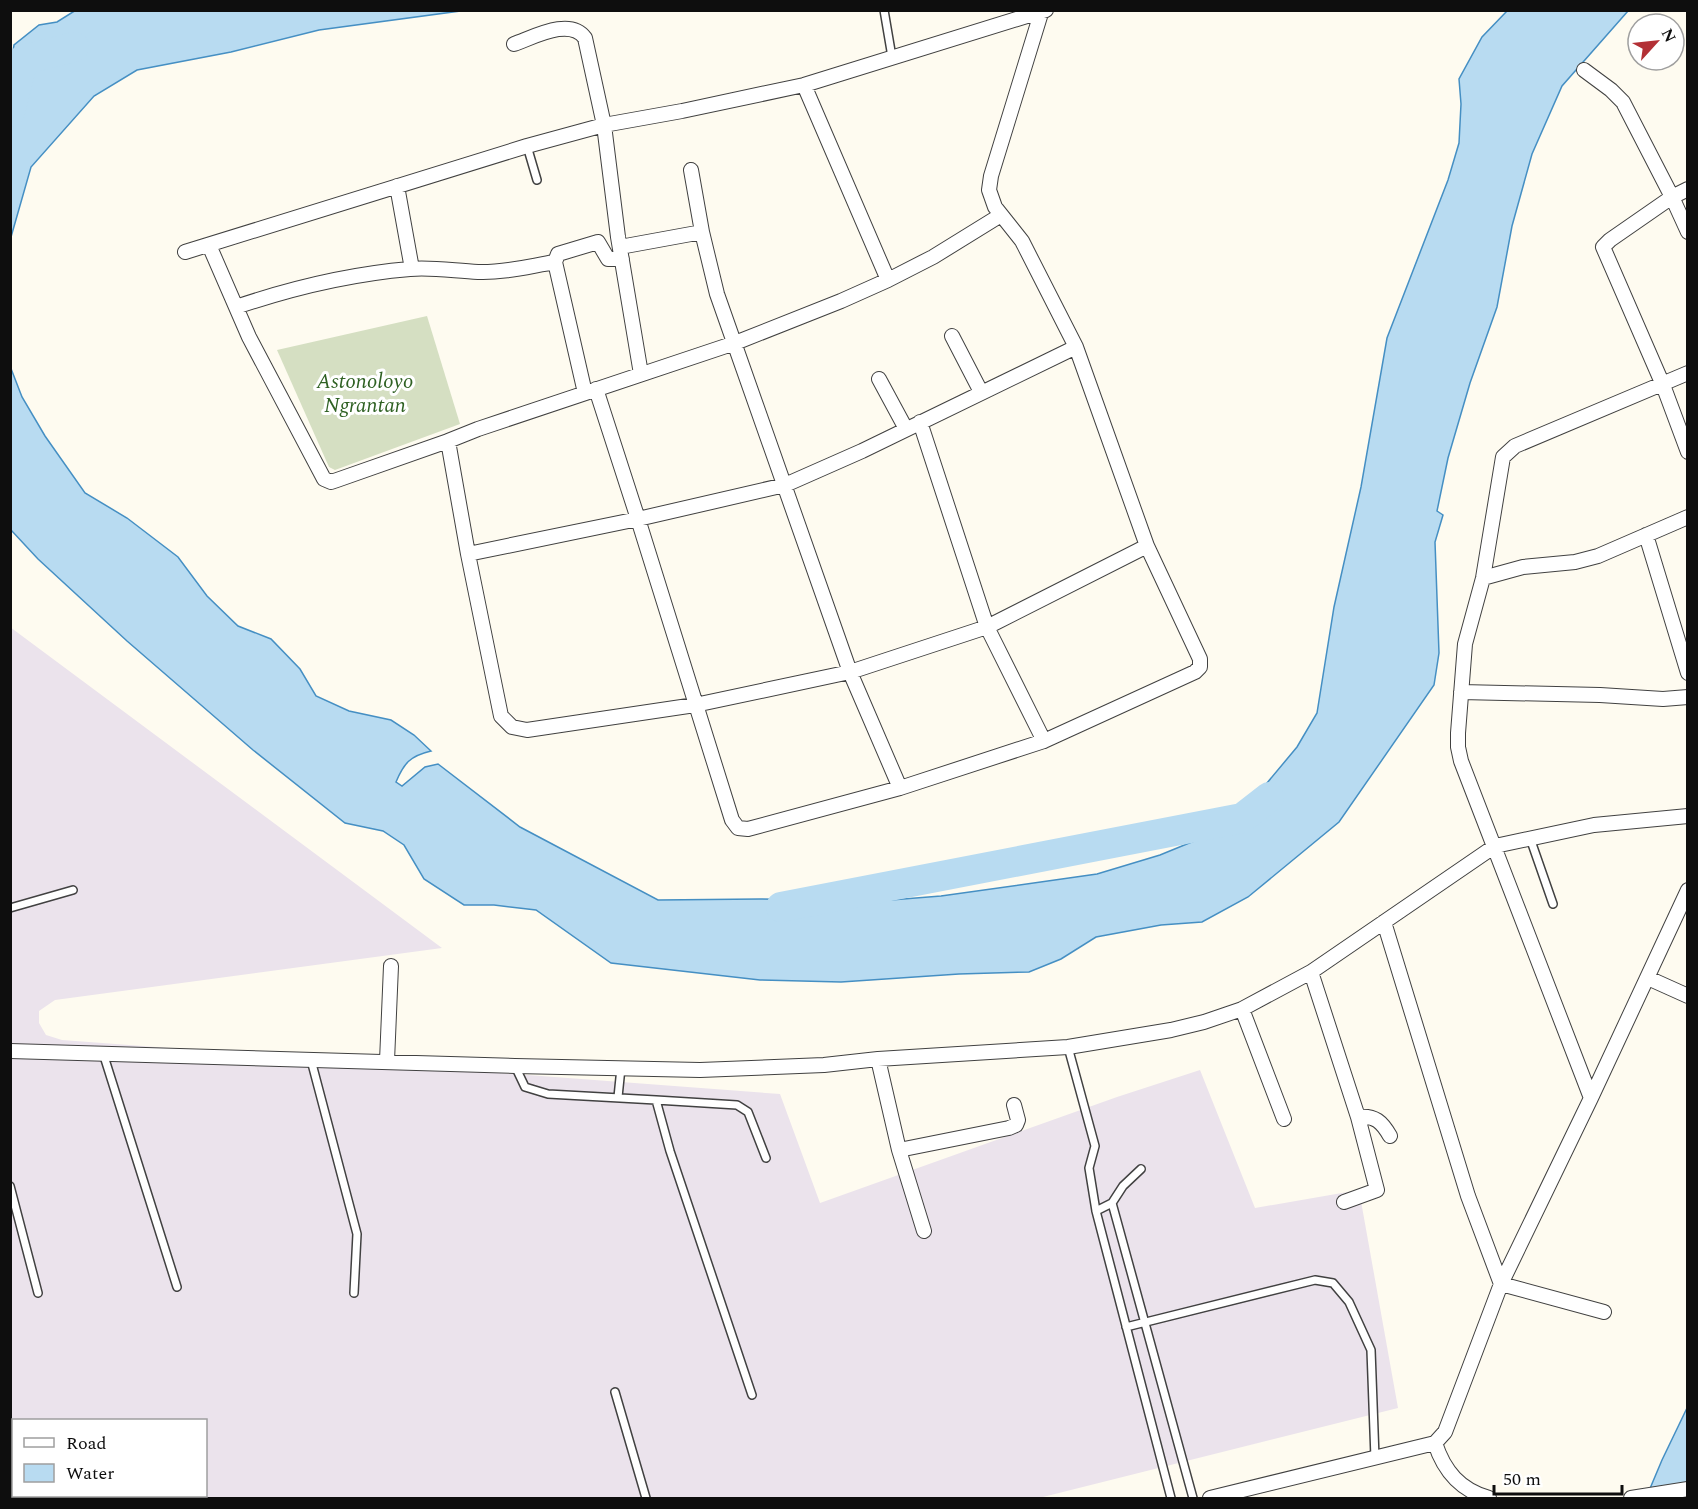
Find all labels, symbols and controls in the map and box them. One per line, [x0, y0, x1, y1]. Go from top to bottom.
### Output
north arrow [1626, 12, 1686, 72]
text: N [1655, 24, 1682, 47]
park label: Astonoloyo Ngrantan [316, 366, 413, 422]
legend [12, 1419, 207, 1497]
text: Road [66, 1430, 107, 1457]
scale bar [1494, 1458, 1622, 1496]
text: Water [66, 1460, 114, 1487]
text: 50 m [1503, 1466, 1541, 1493]

